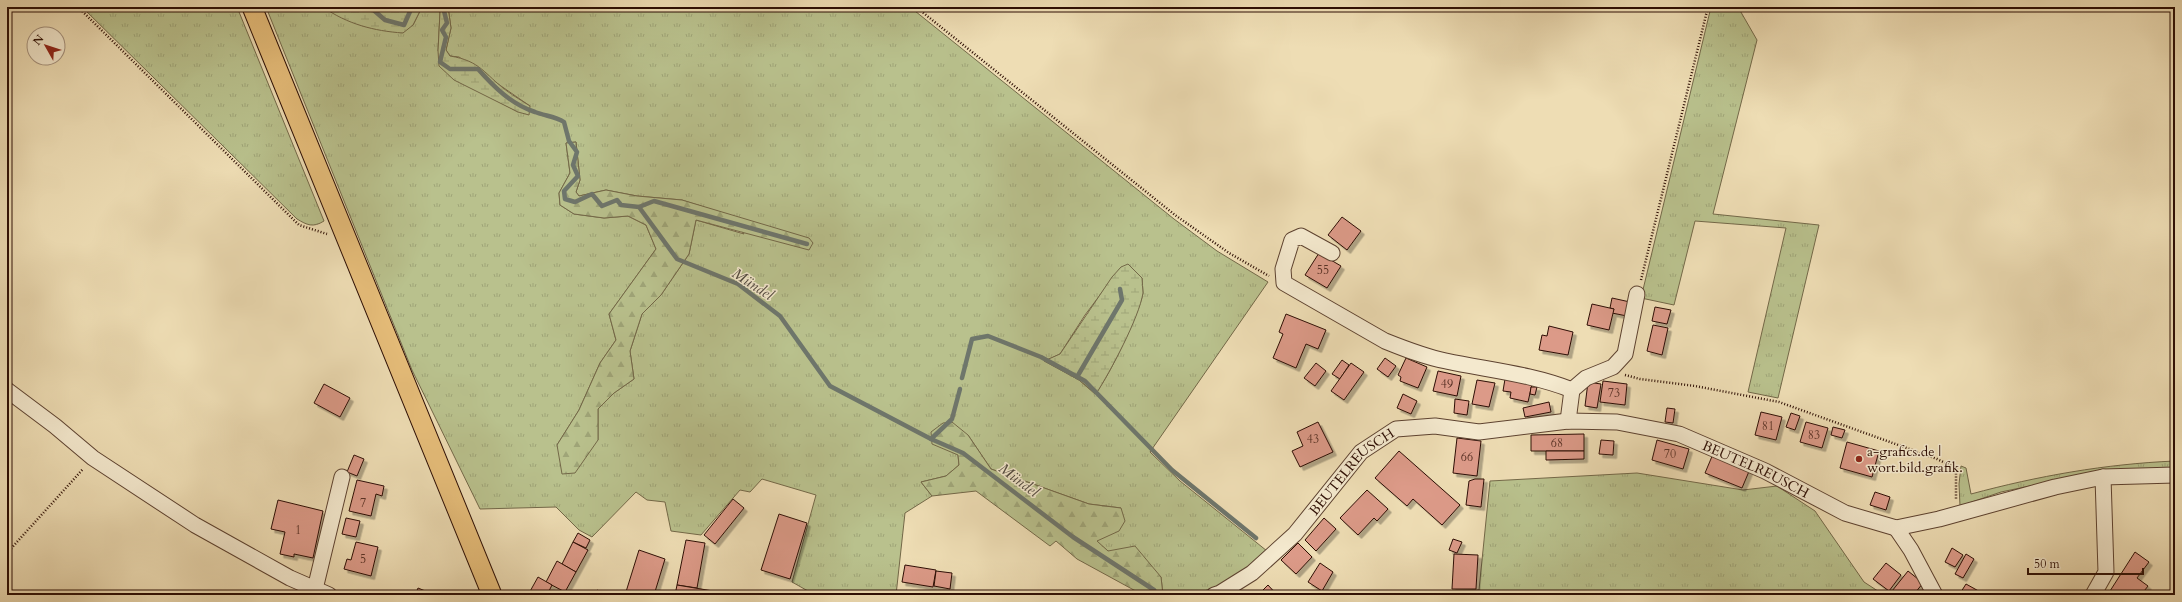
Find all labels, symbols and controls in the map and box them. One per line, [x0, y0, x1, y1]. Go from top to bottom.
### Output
north arrow [26, 26, 66, 66]
text: N [30, 31, 48, 48]
house number: 55 [1317, 262, 1329, 278]
water label: Mündel [728, 263, 778, 305]
house number: 49 [1441, 376, 1453, 392]
house number: 73 [1608, 385, 1620, 401]
house number: 81 [1762, 418, 1774, 434]
street label: BEUTELREUSCH [1304, 423, 1398, 519]
house number: 83 [1808, 427, 1820, 443]
house number: 43 [1307, 431, 1319, 447]
house number: 68 [1551, 435, 1563, 451]
street label: BEUTELREUSCH [1699, 436, 1813, 502]
place label: a-grafics.de | wort.bild.grafik. [1867, 442, 1963, 477]
house number: 70 [1664, 446, 1676, 462]
house number: 66 [1461, 449, 1473, 465]
marker: a-grafics.de | wort.bild.grafik. [1854, 454, 1864, 464]
water label: Mündel [995, 458, 1044, 502]
house number: 7 [360, 495, 366, 511]
house number: 1 [295, 522, 301, 538]
scale bar [2028, 550, 2143, 576]
house number: 5 [360, 551, 366, 567]
text: 50 m [2034, 556, 2061, 572]

